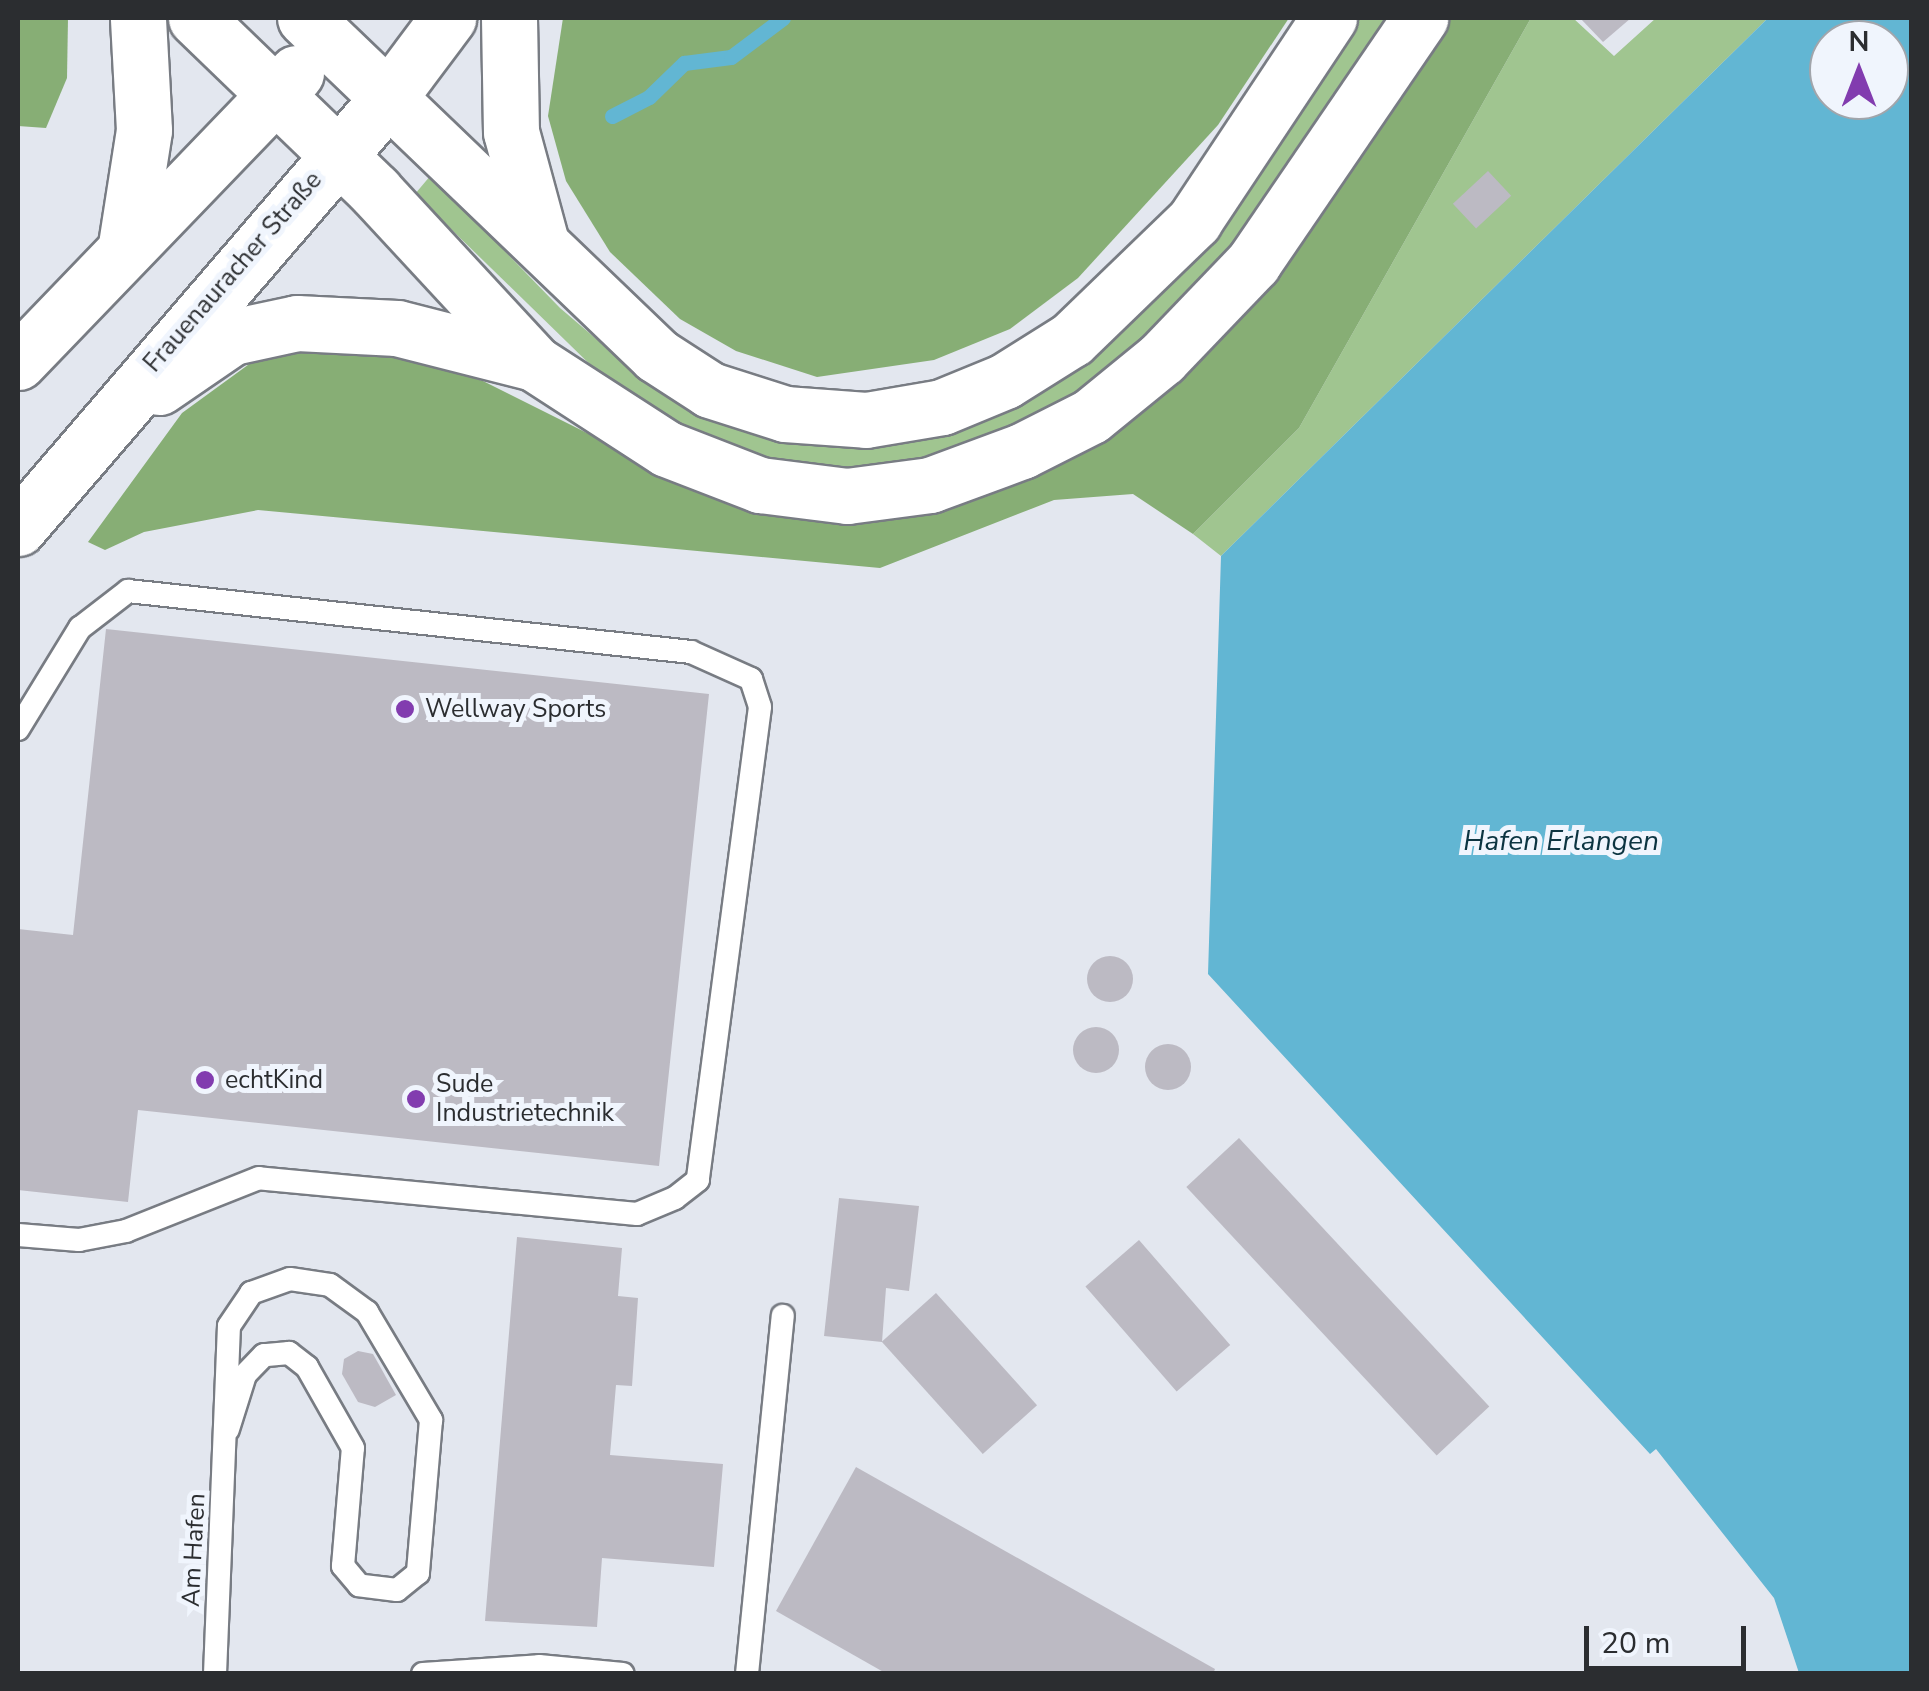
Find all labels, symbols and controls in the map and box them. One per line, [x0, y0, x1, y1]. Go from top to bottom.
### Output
north arrow [1809, 20, 1909, 120]
text: N [1849, 23, 1869, 61]
street label: Frauenauracher Straße [138, 166, 328, 378]
place label: Wellway Sports [425, 694, 606, 724]
marker: Wellway Sports [394, 698, 416, 720]
water label: Hafen Erlangen [1463, 824, 1659, 858]
place label: echtKind [225, 1065, 323, 1095]
marker: echtKind [194, 1069, 216, 1091]
place label: Sude Industrietechnik [436, 1070, 614, 1129]
marker: Sude Industrietechnik [405, 1088, 427, 1110]
street label: Am Hafen [176, 1492, 212, 1608]
scale bar [1589, 1606, 1752, 1668]
text: 20 m [1601, 1623, 1670, 1664]

